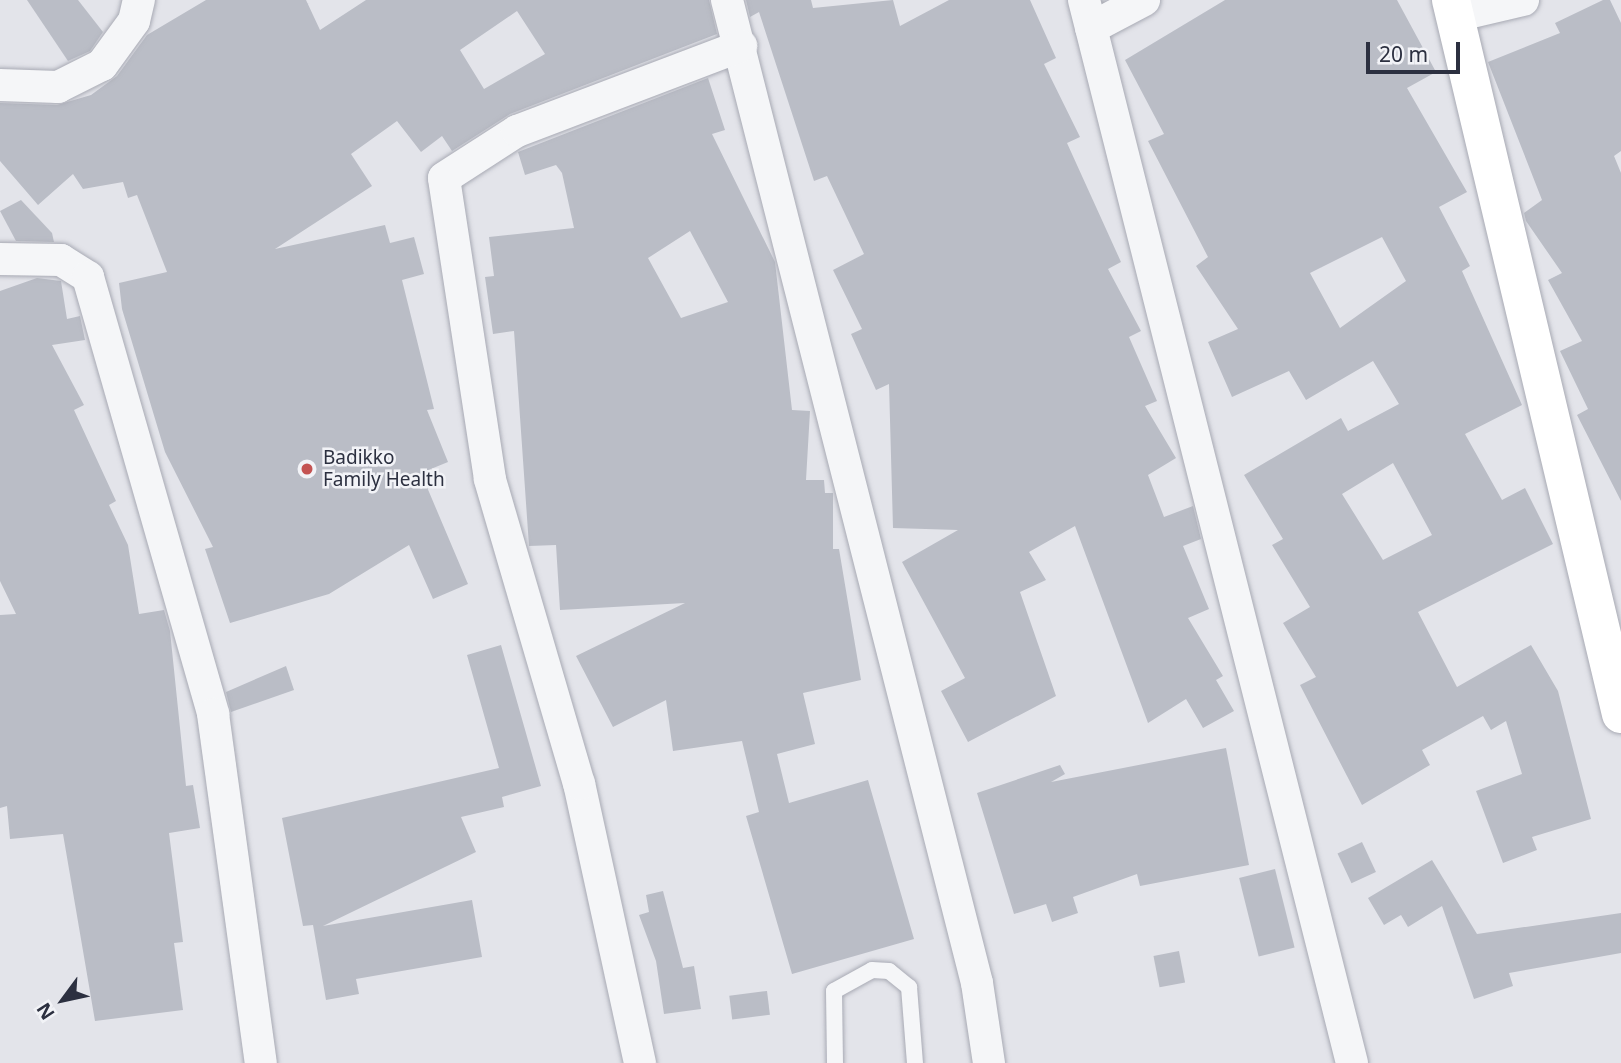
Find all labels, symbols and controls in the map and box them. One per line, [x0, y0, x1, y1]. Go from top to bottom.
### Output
scale bar [1369, 28, 1464, 72]
text: 20 m [1379, 40, 1428, 68]
place label: Badikko Family Health [323, 447, 445, 491]
marker: Badikko Family Health [297, 459, 317, 479]
north arrow [28, 965, 98, 1035]
text: N [30, 998, 61, 1025]

